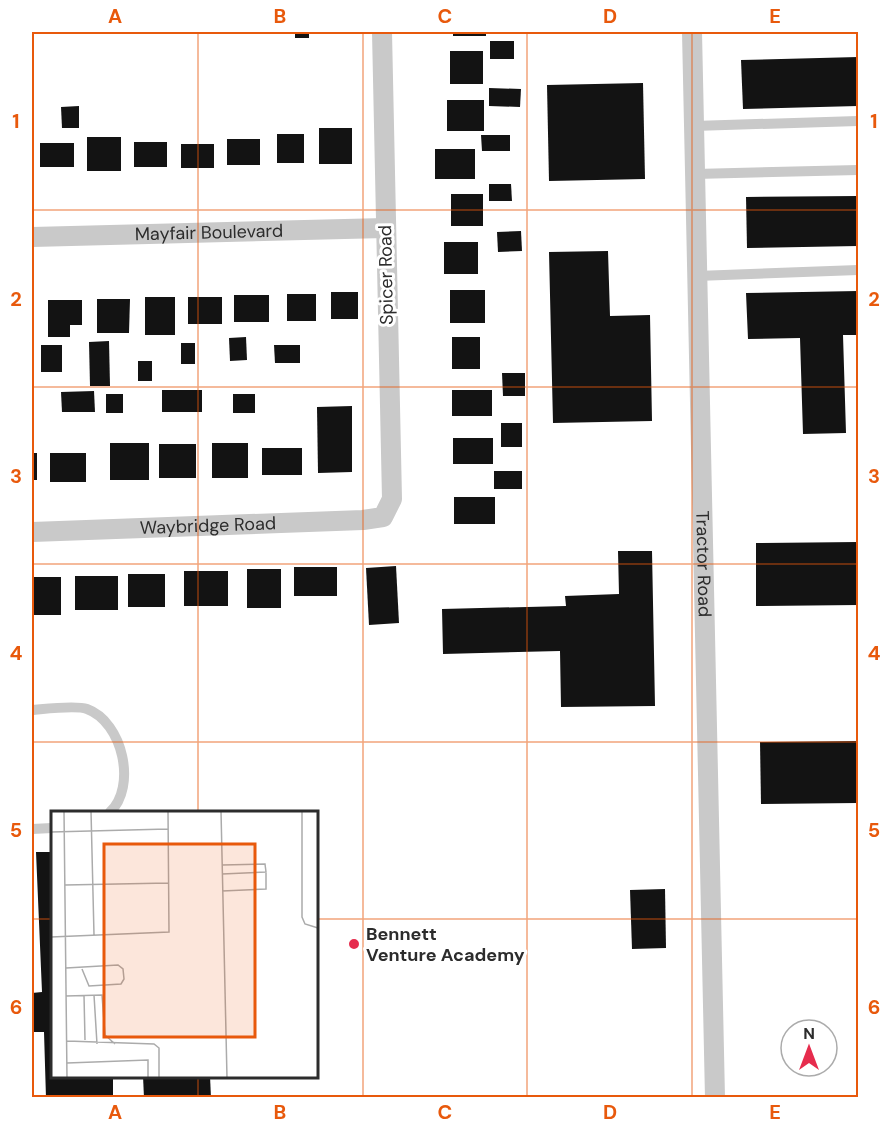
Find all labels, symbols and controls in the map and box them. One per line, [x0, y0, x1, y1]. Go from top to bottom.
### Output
text: A [108, 3, 122, 29]
text: B [274, 3, 286, 29]
text: C [438, 3, 452, 29]
text: D [603, 3, 617, 29]
text: E [769, 3, 781, 29]
text: 1 [12, 108, 20, 134]
text: 1 [870, 108, 878, 134]
street label: Mayfair Boulevard [135, 219, 283, 246]
street label: Spicer Road [373, 225, 399, 325]
text: 2 [10, 286, 22, 312]
text: 2 [868, 286, 880, 312]
text: 3 [10, 463, 22, 489]
text: 3 [868, 463, 880, 489]
street label: Tractor Road [690, 510, 717, 617]
street label: Waybridge Road [139, 511, 276, 540]
text: 4 [10, 640, 23, 666]
text: 4 [868, 640, 881, 666]
inset map [51, 811, 318, 1078]
text: 5 [10, 817, 22, 843]
text: 5 [868, 817, 880, 843]
place label: Bennett Venture Academy [366, 922, 525, 967]
marker: Bennett Venture Academy [347, 937, 361, 951]
text: 6 [10, 994, 22, 1020]
text: 6 [868, 994, 880, 1020]
north arrow [779, 1018, 839, 1078]
text: N [803, 1023, 815, 1044]
text: A [108, 1099, 122, 1125]
text: B [274, 1099, 286, 1125]
text: C [438, 1099, 452, 1125]
text: D [603, 1099, 617, 1125]
text: E [769, 1099, 781, 1125]

